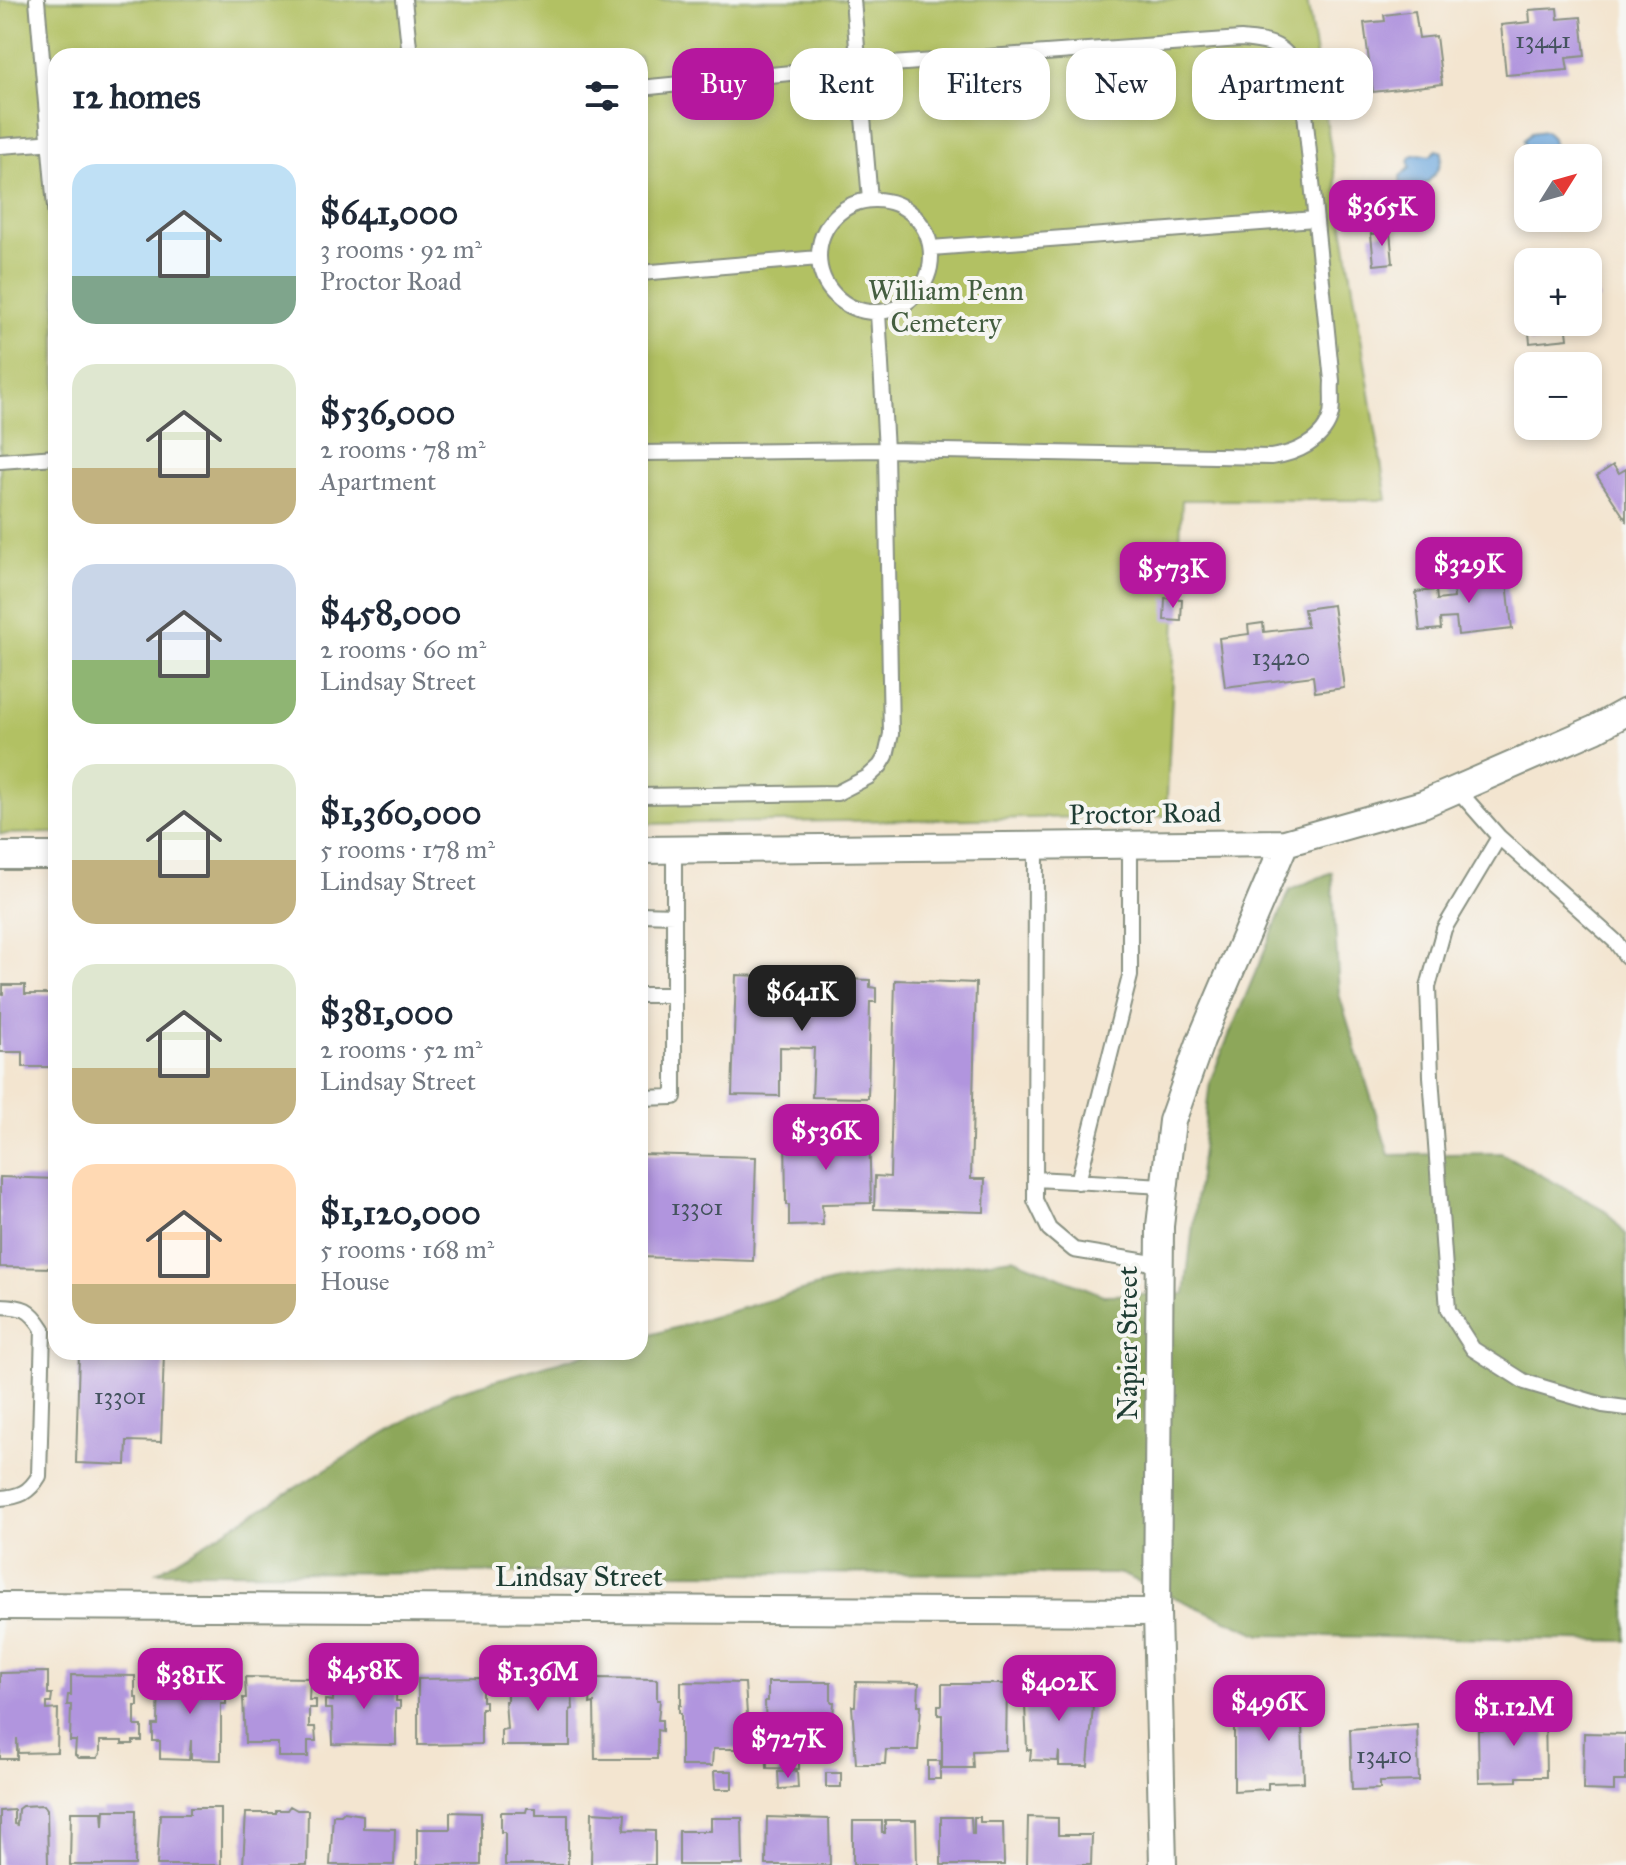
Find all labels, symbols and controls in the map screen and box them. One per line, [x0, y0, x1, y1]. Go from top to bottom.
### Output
house number: 13441 [1515, 25, 1571, 55]
chip: Buy [672, 48, 774, 120]
chip: Rent [790, 48, 903, 120]
chip: Filters [919, 48, 1050, 120]
chip: New [1066, 48, 1176, 120]
chip: Apartment [1192, 48, 1373, 120]
icon: filters [580, 74, 624, 118]
text: 12 homes [72, 76, 201, 117]
north arrow [1514, 144, 1602, 232]
map controls [1514, 144, 1602, 440]
pin: $365K [1326, 180, 1438, 248]
text: $365K [1347, 190, 1417, 222]
text: $641,000 [320, 192, 458, 233]
icon: home [136, 196, 232, 292]
text: 3 rooms · 92 m² [320, 233, 482, 265]
button: + [1514, 248, 1602, 336]
text: Proctor Road [320, 265, 462, 297]
park label: William Penn Cemetery [868, 273, 1024, 340]
button: − [1514, 352, 1602, 440]
text: $536,000 [320, 392, 455, 433]
icon: home [136, 396, 232, 492]
text: 2 rooms · 78 m² [320, 433, 485, 465]
text: Apartment [320, 465, 436, 497]
pin: $329K [1413, 537, 1525, 605]
pin: $573K [1117, 542, 1229, 610]
text: $329K [1433, 547, 1505, 579]
text: $573K [1138, 552, 1208, 584]
text: $458,000 [320, 592, 461, 633]
icon: home [136, 596, 232, 692]
text: 2 rooms · 60 m² [320, 633, 486, 665]
house number: 13420 [1252, 642, 1310, 672]
text: Lindsay Street [320, 665, 476, 697]
text: $1,360,000 [320, 792, 482, 833]
street label: Proctor Road [1068, 795, 1222, 832]
icon: home [136, 796, 232, 892]
text: 5 rooms · 178 m² [320, 833, 495, 865]
text: Lindsay Street [320, 865, 476, 897]
pin: $641K [746, 965, 858, 1033]
text: $641K [766, 975, 838, 1007]
text: $381,000 [320, 992, 454, 1033]
icon: home [136, 996, 232, 1092]
text: 2 rooms · 52 m² [320, 1033, 483, 1065]
text: Lindsay Street [320, 1065, 476, 1097]
pin: $536K [770, 1104, 882, 1172]
text: $536K [791, 1114, 861, 1146]
text: $1,120,000 [320, 1192, 481, 1233]
house number: 13301 [671, 1192, 723, 1222]
icon: home [136, 1196, 232, 1292]
text: 5 rooms · 168 m² [320, 1233, 494, 1265]
text: House [320, 1265, 390, 1297]
street label: Napier Street [1110, 1266, 1145, 1420]
house number: 13301 [94, 1381, 146, 1411]
street label: Lindsay Street [495, 1559, 663, 1594]
pin: $458K [308, 1643, 420, 1711]
pin: $1.36M [473, 1645, 603, 1713]
pin: $381K [134, 1648, 246, 1716]
text: $458K [327, 1653, 401, 1685]
text: $1.36M [497, 1655, 579, 1687]
pin: $402K [1003, 1655, 1115, 1723]
text: $381K [156, 1658, 224, 1690]
text: $402K [1021, 1665, 1097, 1697]
pin: $496K [1213, 1675, 1325, 1743]
pin: $1.12M [1449, 1680, 1579, 1748]
text: $496K [1231, 1685, 1307, 1717]
text: $1.12M [1473, 1690, 1555, 1722]
pin: $727K [732, 1712, 844, 1780]
text: $727K [751, 1722, 825, 1754]
house number: 13410 [1356, 1740, 1412, 1770]

